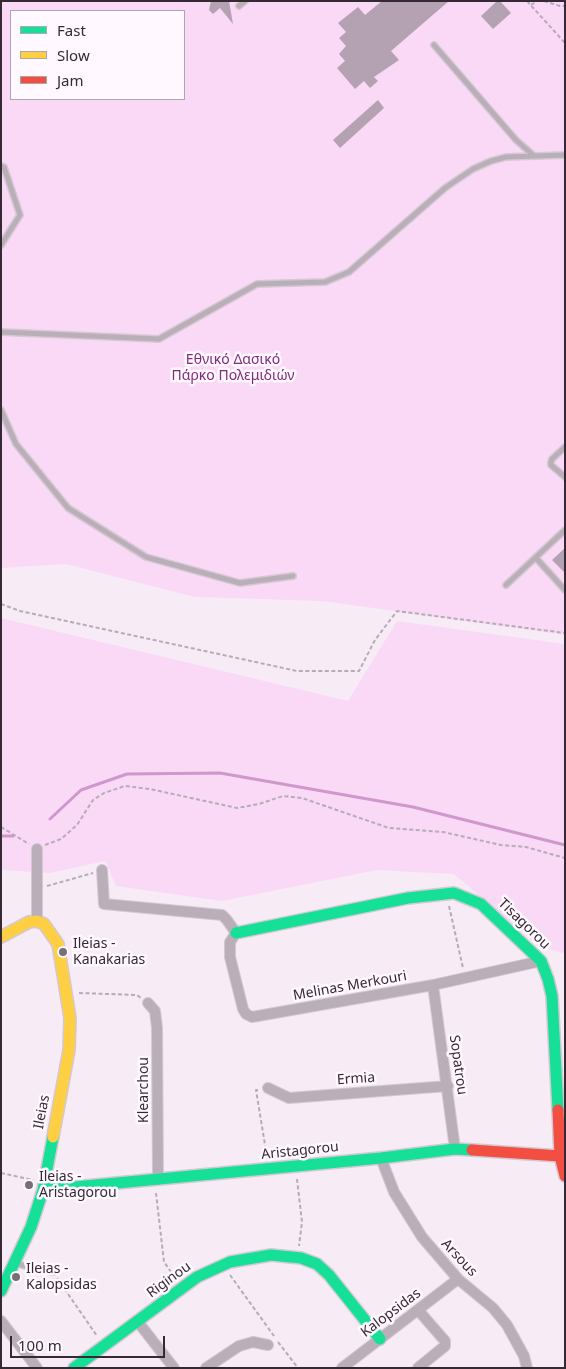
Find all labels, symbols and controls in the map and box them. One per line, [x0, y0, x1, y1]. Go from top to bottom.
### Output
legend [10, 10, 185, 100]
text: Fast [57, 20, 86, 40]
text: Slow [57, 45, 90, 65]
text: Jam [57, 70, 84, 90]
park label: Εθνικό Δασικό Πάρκο Πολεμιδιών [171, 352, 295, 384]
street label: Tisagorou [495, 895, 553, 953]
place label: Ileias - Kanakarias [73, 936, 145, 969]
marker: Ileias - Kanakarias [57, 946, 69, 958]
street label: Melinas Merkouri [292, 968, 408, 1004]
street label: Sopatrou [445, 1034, 471, 1096]
street label: Klearchou [136, 1057, 152, 1123]
street label: Ermia [336, 1069, 376, 1089]
street label: Ileias [30, 1094, 54, 1130]
street label: Aristagorou [261, 1139, 339, 1163]
place label: Ileias - Aristagorou [39, 1169, 117, 1202]
marker: Ileias - Aristagorou [23, 1179, 35, 1191]
street label: Arsous [437, 1236, 481, 1280]
street label: Riginou [144, 1258, 194, 1302]
place label: Ileias - Kalopsidas [26, 1261, 97, 1294]
marker: Ileias - Kalopsidas [10, 1271, 22, 1283]
street label: Kalopsidas [358, 1285, 424, 1341]
scale bar [12, 1326, 168, 1358]
text: 100 m [18, 1335, 62, 1355]

